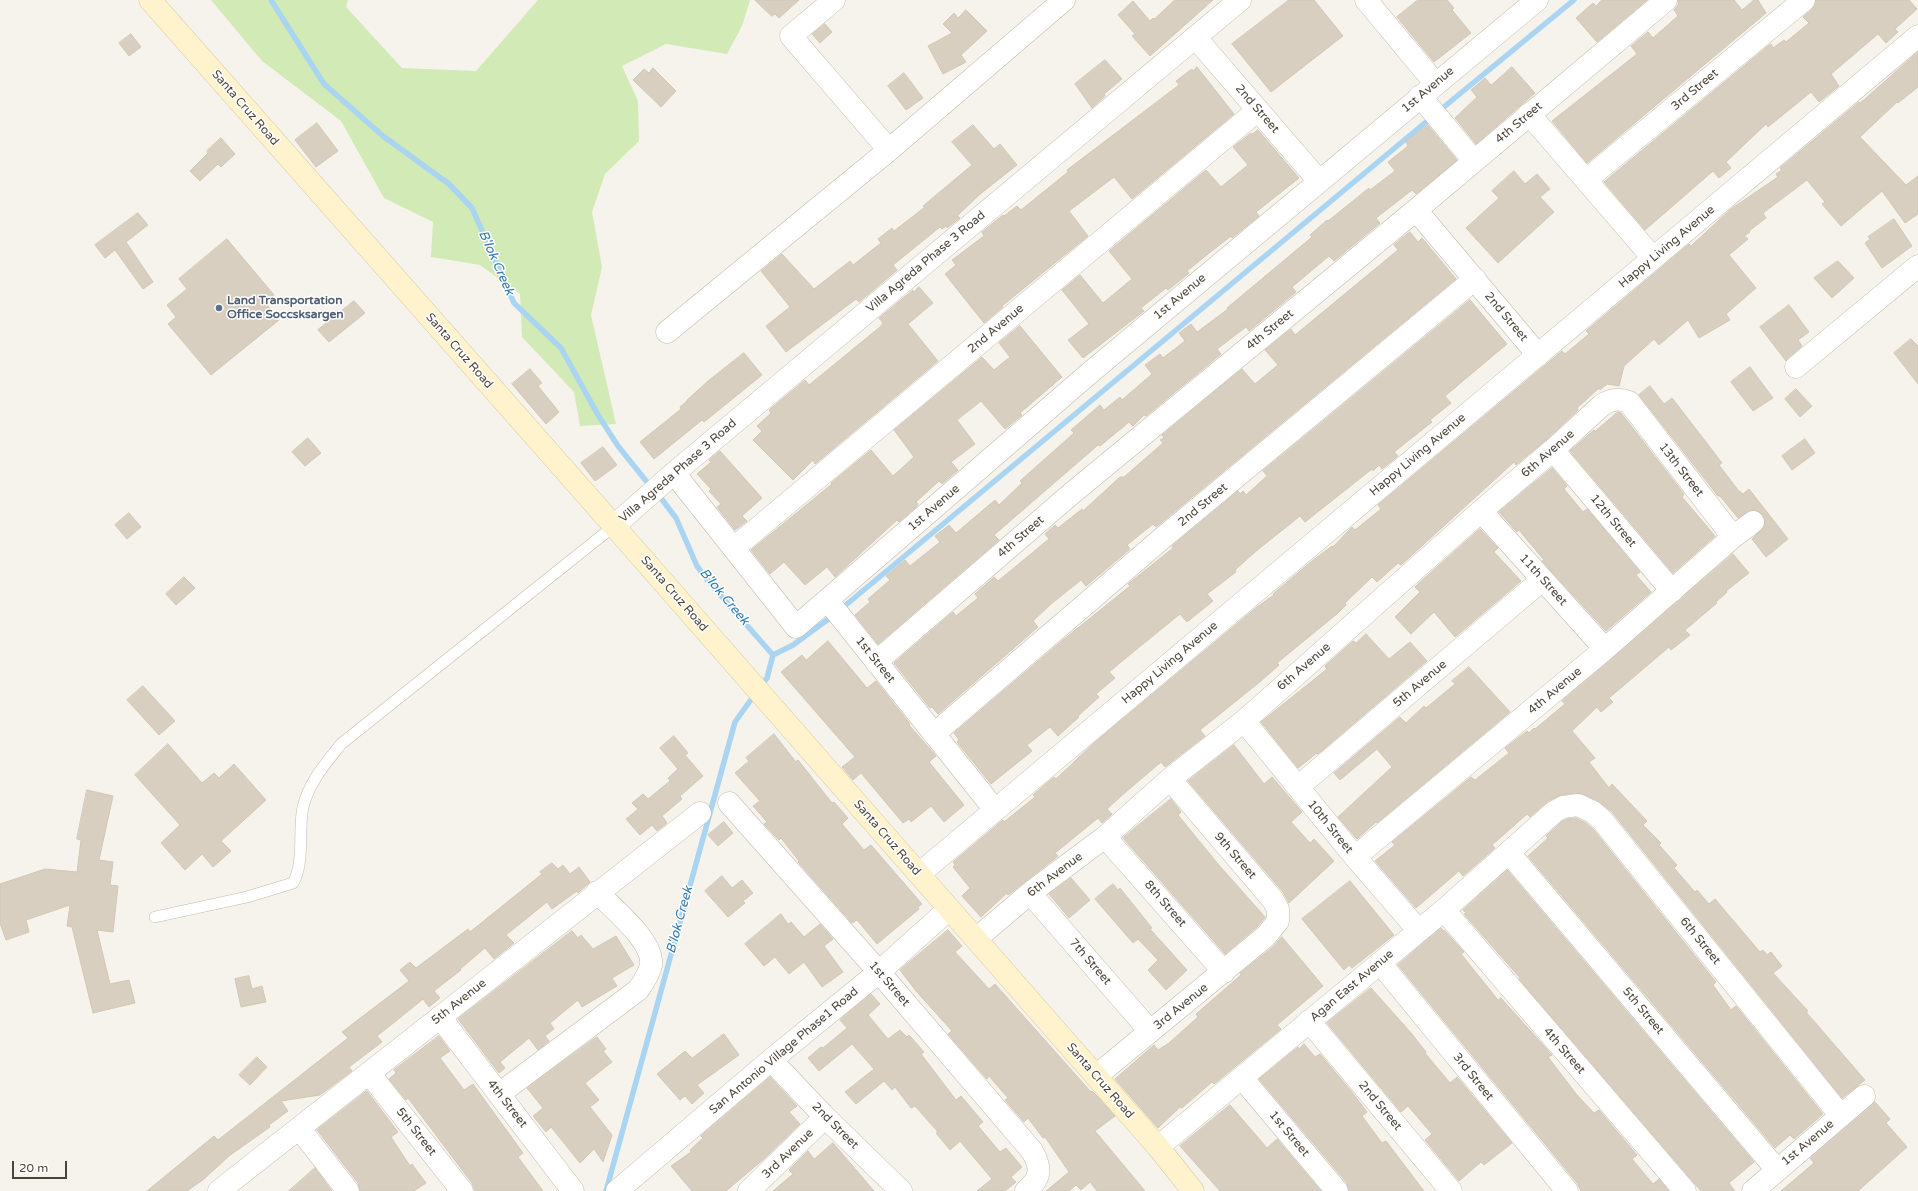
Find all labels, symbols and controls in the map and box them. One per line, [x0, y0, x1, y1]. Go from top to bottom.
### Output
street label: 1st Avenue [1399, 64, 1457, 116]
street label: 3rd Street [1669, 66, 1721, 114]
street label: Santa Cruz Road [208, 67, 282, 149]
street label: 2nd Street [1232, 82, 1282, 136]
street label: 4th Street [1493, 99, 1545, 147]
street label: Happy Living Avenue [1616, 203, 1718, 291]
street label: Villa Agreda Phase 3 Road [864, 208, 988, 316]
water label: B'lok Creek [475, 228, 517, 298]
street label: 1st Avenue [1151, 271, 1209, 323]
street label: 2nd Street [1481, 289, 1531, 345]
place label: Land Transportation Office Soccsksargen [227, 294, 344, 322]
street label: 2nd Avenue [965, 301, 1027, 357]
marker: Land Transportation Office Soccsksargen [214, 303, 224, 313]
street label: 4th Street [1243, 307, 1297, 353]
street label: Santa Cruz Road [422, 310, 496, 392]
street label: Happy Living Avenue [1367, 411, 1469, 499]
street label: Villa Agreda Phase 3 Road [616, 416, 740, 526]
street label: 6th Avenue [1519, 427, 1577, 481]
street label: 13th Street [1656, 440, 1706, 500]
street label: 2nd Street [1175, 480, 1231, 530]
street label: 1st Avenue [905, 482, 963, 534]
street label: 12th Street [1587, 492, 1639, 550]
street label: 4th Street [995, 513, 1047, 561]
street label: 11th Street [1516, 551, 1570, 609]
street label: Santa Cruz Road [637, 553, 711, 635]
water label: B'lok Creek [696, 566, 752, 628]
street label: Happy Living Avenue [1119, 619, 1221, 707]
street label: 1st Street [852, 634, 898, 686]
street label: 6th Avenue [1275, 640, 1333, 694]
street label: 5th Avenue [1390, 657, 1450, 711]
street label: 4th Avenue [1525, 664, 1585, 718]
street label: Santa Cruz Road [850, 797, 924, 879]
street label: 10th Street [1304, 797, 1356, 857]
street label: 9th Street [1211, 830, 1259, 882]
street label: 6th Avenue [1025, 850, 1085, 900]
street label: 8th Street [1141, 878, 1189, 930]
water label: B'lok Creek [664, 885, 696, 955]
street label: 6th Street [1677, 914, 1723, 968]
street label: 7th Street [1066, 936, 1114, 988]
street label: Agan East Avenue [1307, 947, 1397, 1025]
street label: 1st Street [865, 958, 913, 1010]
street label: 5th Avenue [429, 976, 489, 1028]
street label: 3rd Avenue [1151, 981, 1211, 1033]
street label: San Antonio Village Phase1 Road [707, 984, 861, 1118]
street label: 5th Street [1619, 985, 1667, 1037]
street label: 4th Street [1540, 1025, 1588, 1077]
street label: Santa Cruz Road [1063, 1040, 1137, 1122]
street label: 3rd Street [1449, 1050, 1497, 1104]
street label: 4th Street [484, 1077, 530, 1131]
street label: 2nd Street [1355, 1078, 1405, 1134]
street label: 2nd Street [809, 1100, 861, 1152]
street label: 5th Street [393, 1105, 439, 1159]
street label: 1st Street [1266, 1108, 1312, 1160]
street label: 1st Avenue [1779, 1117, 1837, 1169]
street label: 3rd Avenue [759, 1126, 817, 1182]
scale bar [14, 1153, 69, 1179]
text: 20 m [19, 1161, 48, 1175]

